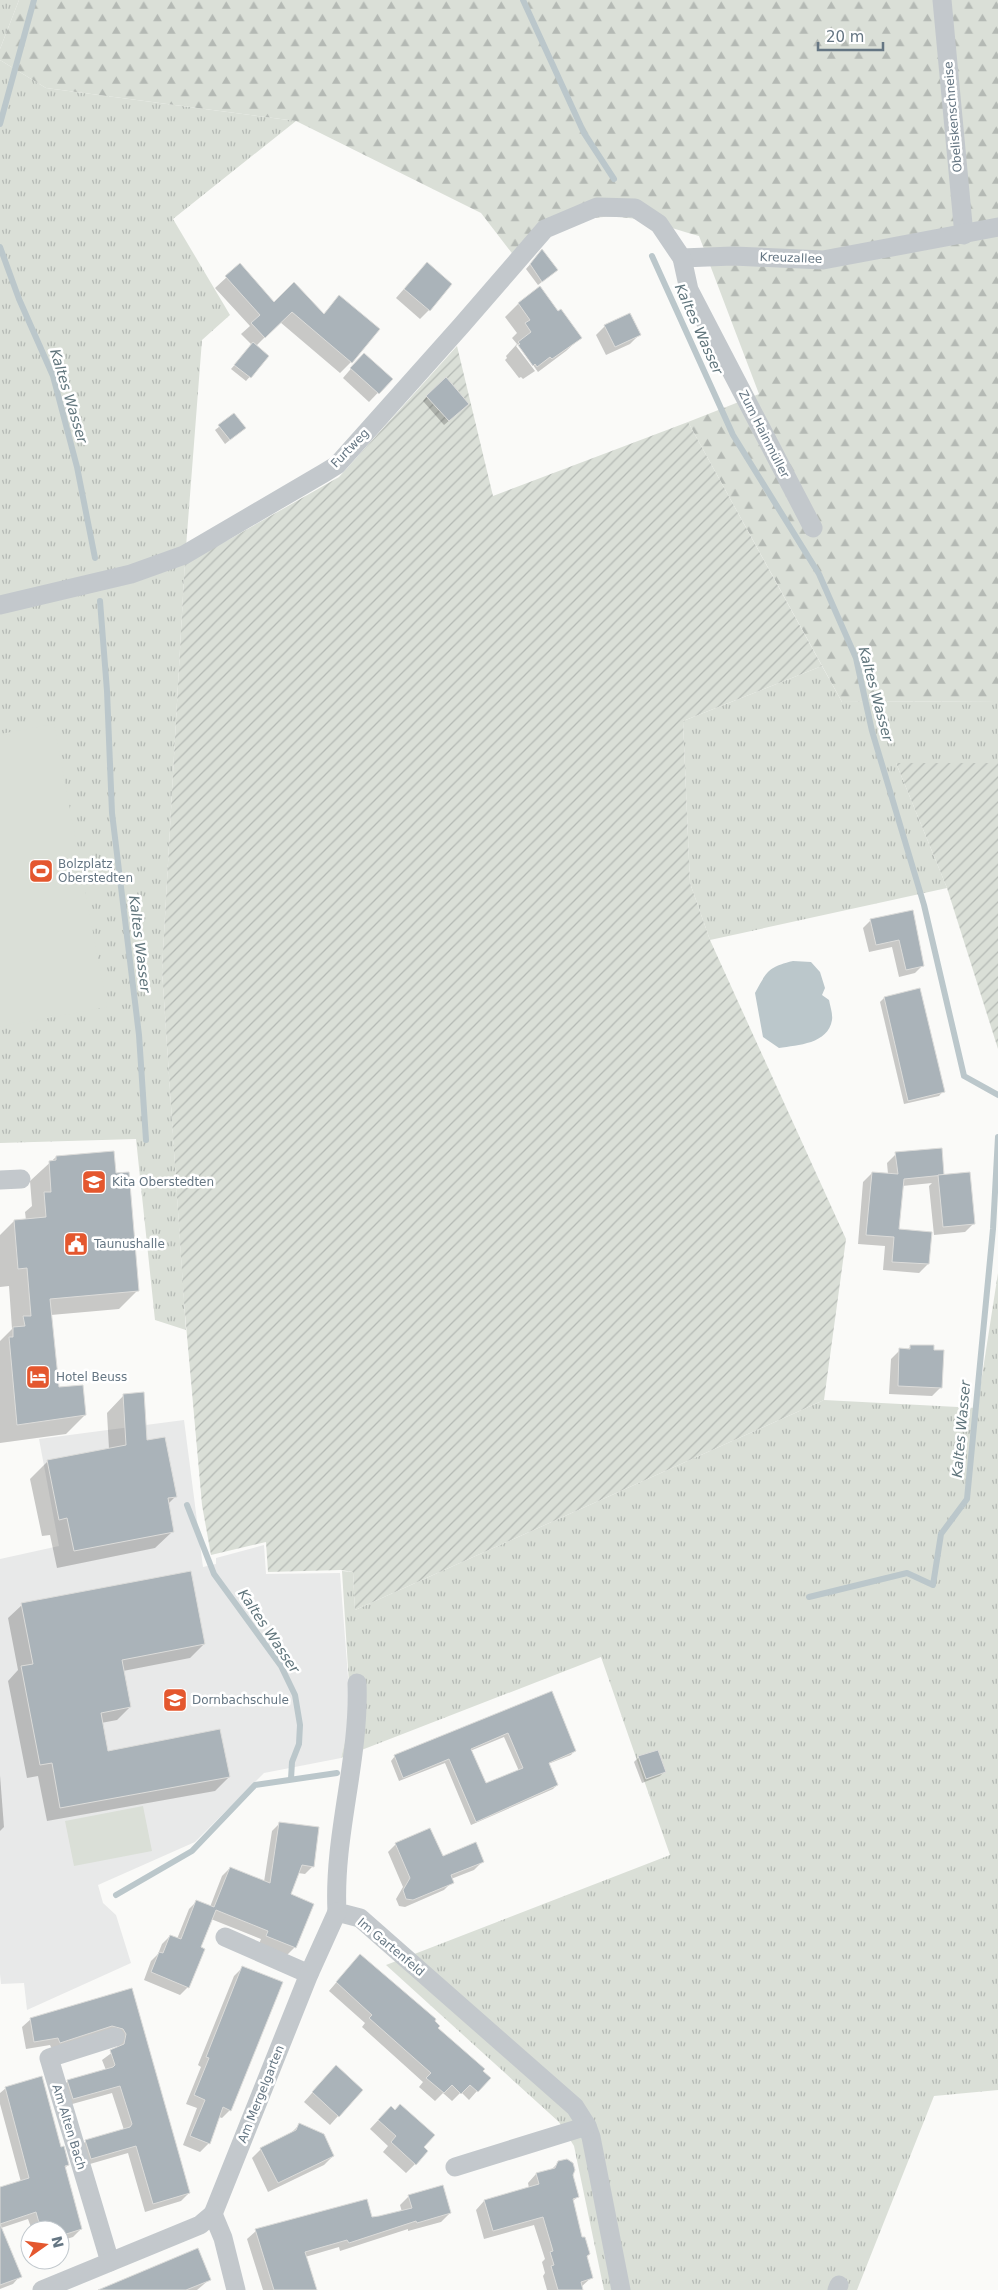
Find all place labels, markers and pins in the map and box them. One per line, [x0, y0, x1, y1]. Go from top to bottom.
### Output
place label: Bolzplatz Oberstedten [58, 857, 133, 885]
sports icon: Bolzplatz Oberstedten [28, 858, 54, 884]
school or university icon: Kita Oberstedten [81, 1169, 107, 1195]
place label: Kita Oberstedten [112, 1175, 214, 1189]
public building icon: Taunushalle [63, 1231, 89, 1257]
place label: Taunushalle [93, 1237, 165, 1251]
hotel icon: Hotel Beuss [25, 1364, 51, 1390]
place label: Hotel Beuss [56, 1370, 127, 1384]
school or university icon: Dornbachschule [162, 1687, 188, 1713]
place label: Dornbachschule [192, 1693, 289, 1707]

